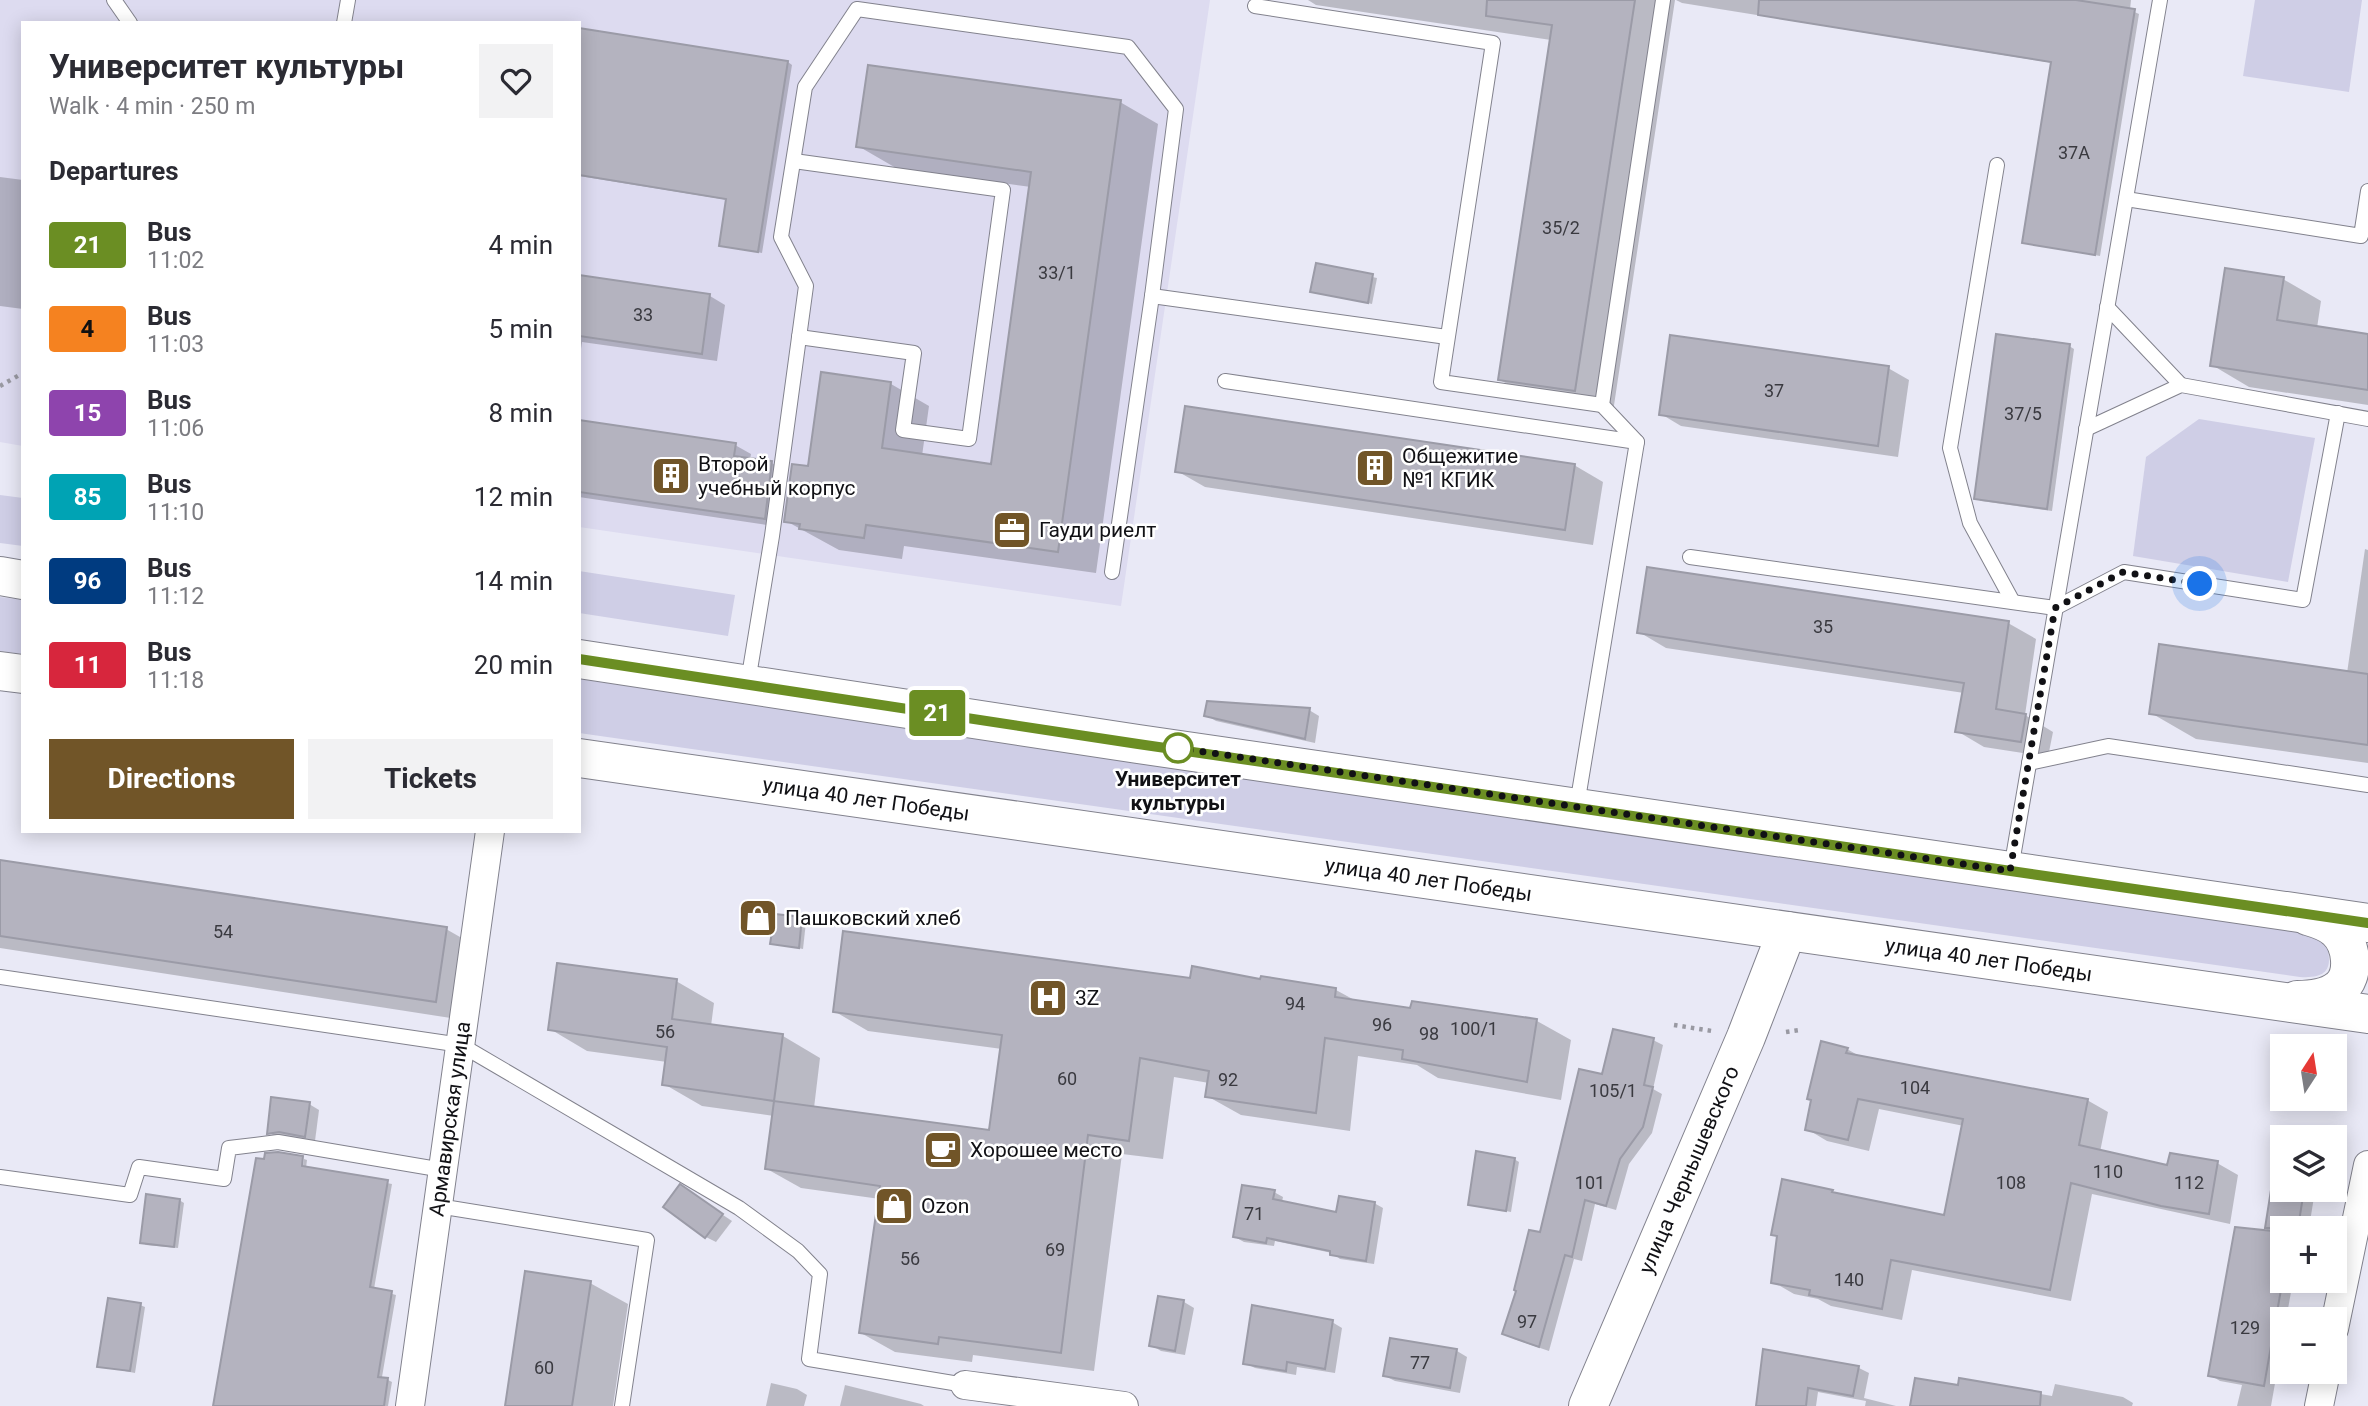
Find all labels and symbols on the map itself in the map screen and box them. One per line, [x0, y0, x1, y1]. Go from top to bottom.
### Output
house number: 37А [2058, 142, 2090, 163]
house number: 35/2 [1542, 217, 1580, 238]
house number: 33/1 [1038, 262, 1076, 283]
house number: 33 [633, 304, 653, 325]
house number: 37 [1764, 380, 1784, 401]
house number: 37/5 [2004, 403, 2042, 424]
place label: Общежитие №1 КГИК [1402, 444, 1518, 492]
building icon: Общежитие №1 КГИК [1354, 447, 1396, 489]
place label: Второй учебный корпус [698, 452, 856, 500]
building icon: Второй учебный корпус [650, 455, 692, 497]
office icon: Гауди риелт [991, 509, 1033, 551]
place label: Гауди риелт [1039, 518, 1156, 542]
your location [2182, 566, 2217, 601]
house number: 35 [1813, 616, 1833, 637]
line badge: 21 [906, 690, 968, 736]
marker: Университет культуры [1163, 733, 1193, 763]
place label: Университет культуры [1115, 767, 1241, 815]
street label: улица 40 лет Победы [761, 772, 971, 826]
street label: улица 40 лет Победы [1323, 853, 1533, 906]
shop icon: Пашковский хлеб [737, 897, 779, 939]
place label: Пашковский хлеб [785, 906, 961, 930]
house number: 54 [213, 921, 233, 942]
street label: улица 40 лет Победы [1884, 933, 2094, 986]
hospital icon: 3Z [1027, 977, 1069, 1019]
place label: 3Z [1075, 986, 1099, 1010]
house number: 94 [1285, 993, 1305, 1014]
house number: 96 [1372, 1014, 1392, 1035]
house number: 100/1 [1450, 1018, 1498, 1039]
street label: Армавирская улица [425, 1020, 475, 1218]
house number: 56 [655, 1021, 675, 1042]
house number: 98 [1419, 1023, 1439, 1044]
north arrow [2270, 1034, 2347, 1111]
street label: улица Чернышевского [1634, 1062, 1744, 1277]
house number: 60 [1057, 1068, 1077, 1089]
house number: 92 [1218, 1069, 1238, 1090]
house number: 104 [1900, 1077, 1930, 1098]
house number: 105/1 [1589, 1080, 1637, 1101]
cafe icon: Хорошее место [922, 1129, 964, 1171]
place label: Хорошее место [970, 1138, 1123, 1162]
house number: 110 [2093, 1161, 2123, 1182]
house number: 101 [1575, 1172, 1605, 1193]
house number: 108 [1996, 1172, 2026, 1193]
house number: 112 [2174, 1172, 2204, 1193]
shop icon: Ozon [873, 1185, 915, 1227]
place label: Ozon [921, 1194, 969, 1218]
house number: 71 [1244, 1203, 1264, 1224]
house number: 69 [1045, 1239, 1065, 1260]
house number: 56 [900, 1248, 920, 1269]
house number: 140 [1834, 1269, 1864, 1290]
house number: 97 [1517, 1311, 1537, 1332]
house number: 129 [2230, 1317, 2260, 1338]
house number: 77 [1410, 1352, 1430, 1373]
house number: 60 [534, 1357, 554, 1378]

